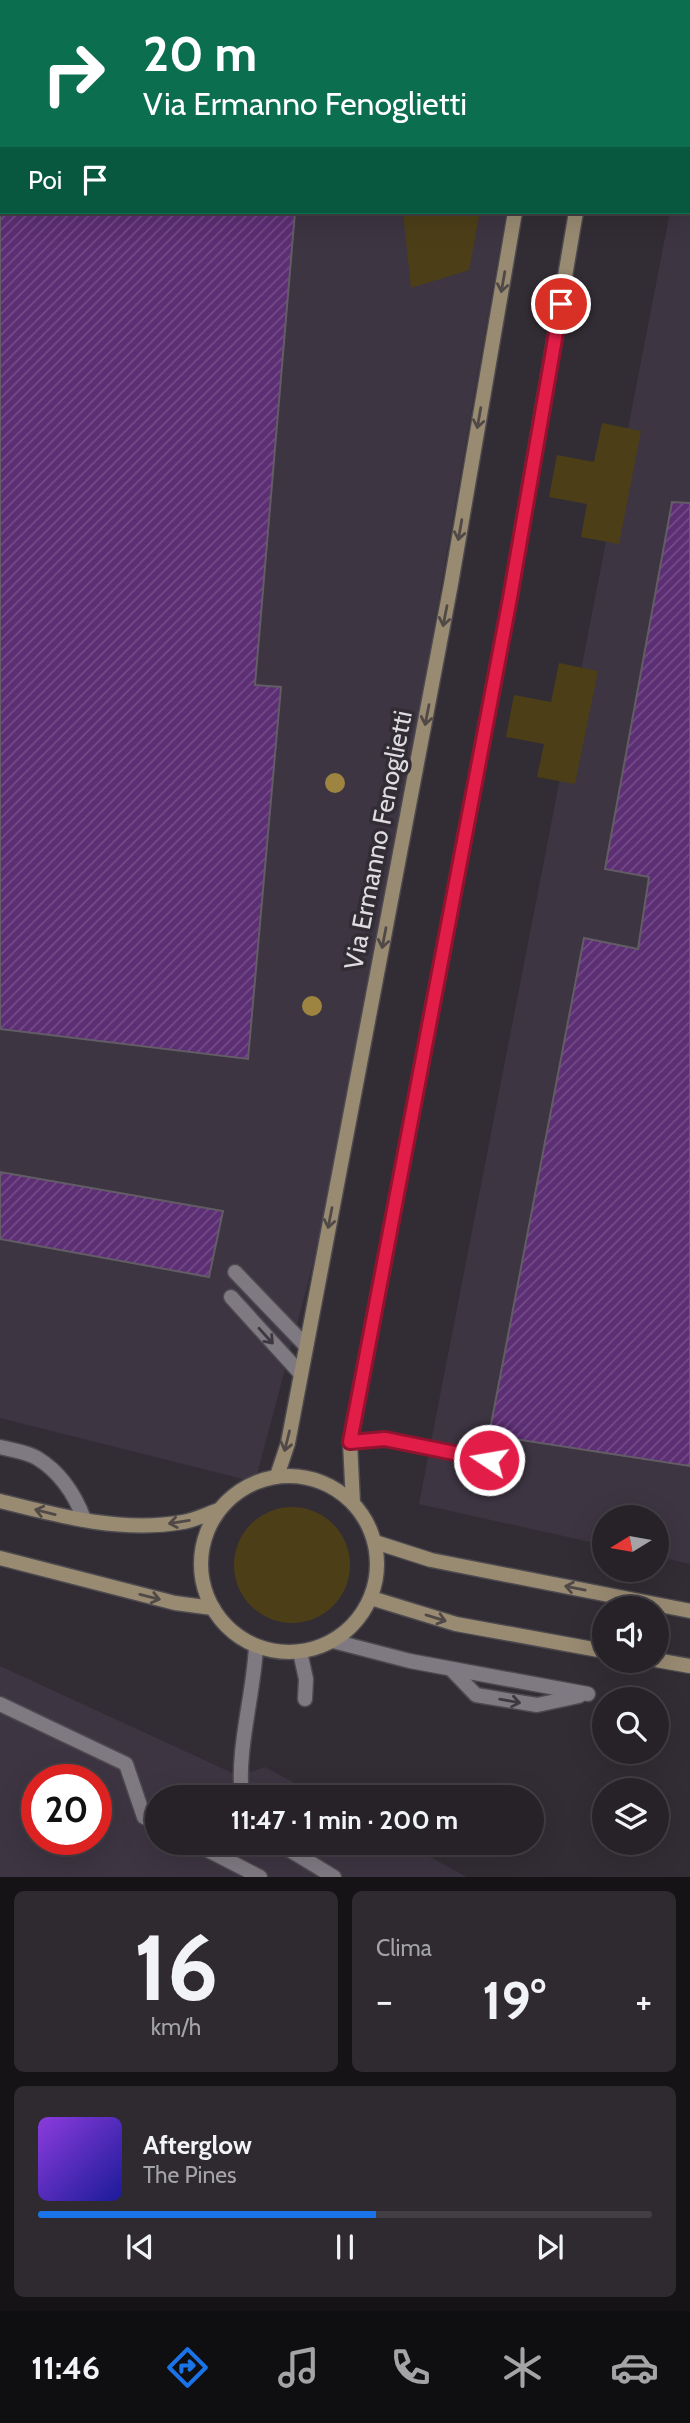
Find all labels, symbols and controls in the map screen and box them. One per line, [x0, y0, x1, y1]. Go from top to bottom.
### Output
text: 20 m [143, 24, 257, 83]
icon: right [28, 28, 119, 119]
text: Via Ermanno Fenoglietti [143, 84, 467, 123]
icon: arrive [76, 161, 114, 199]
text: Poi [28, 164, 62, 196]
one-way arrow [496, 270, 509, 293]
pin [531, 274, 591, 334]
icon: arrive [542, 285, 580, 323]
one-way arrow [472, 406, 486, 429]
one-way arrow [453, 518, 466, 541]
one-way arrow [438, 604, 451, 627]
one-way arrow [419, 703, 433, 726]
street label: Via Ermanno Fenoglietti [337, 708, 419, 972]
one-way arrow [377, 926, 390, 949]
one-way arrow [323, 1206, 336, 1229]
one-way arrow [258, 1327, 274, 1345]
position arrow [452, 1423, 526, 1497]
one-way arrow [280, 1430, 293, 1452]
one-way arrow [34, 1505, 57, 1518]
north arrow [592, 1505, 668, 1582]
map controls [592, 1505, 669, 1855]
one-way arrow [168, 1516, 191, 1529]
one-way arrow [564, 1581, 587, 1595]
one-way arrow [138, 1591, 161, 1604]
button: sound [592, 1596, 669, 1673]
one-way arrow [425, 1613, 447, 1625]
button: search [592, 1687, 669, 1764]
one-way arrow [498, 1694, 520, 1708]
speed limit sign: 20 [21, 1764, 112, 1855]
button: layers [592, 1778, 669, 1855]
text: 11:47 · 1 min · 200 m [231, 1804, 458, 1836]
text: 16 [134, 1912, 218, 2023]
text: Clima [376, 1934, 432, 1962]
text: 19° [482, 1969, 546, 2032]
text: − [376, 1977, 393, 2024]
text: + [635, 1977, 652, 2024]
text: km/h [151, 2013, 201, 2041]
text: Afterglow [143, 2129, 252, 2161]
text: The Pines [143, 2161, 237, 2189]
icon: previous [121, 2228, 159, 2266]
icon: pause [326, 2228, 364, 2266]
icon: next [531, 2228, 569, 2266]
icon: directions [163, 2343, 212, 2392]
icon: music [274, 2343, 323, 2392]
icon: phone [386, 2343, 435, 2392]
icon: climate [498, 2343, 547, 2392]
icon: car [610, 2343, 659, 2392]
text: 11:46 [31, 2348, 100, 2387]

